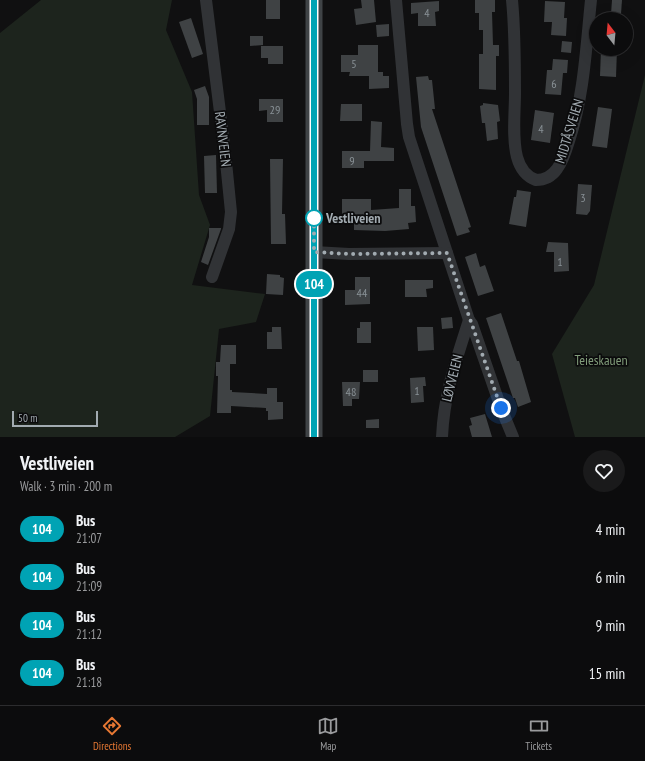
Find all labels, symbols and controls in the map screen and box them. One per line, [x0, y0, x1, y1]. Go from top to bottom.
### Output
house number: 4 [424, 5, 430, 20]
north arrow [589, 12, 633, 56]
map controls [589, 12, 633, 56]
house number: 5 [351, 56, 357, 71]
house number: 6 [551, 76, 557, 91]
street label: MIDTÅSVEIEN [551, 97, 587, 165]
house number: 29 [270, 102, 280, 117]
street label: RAVNVEIEN [211, 110, 235, 168]
house number: 4 [538, 121, 544, 136]
house number: 9 [349, 153, 355, 168]
house number: 3 [580, 190, 586, 205]
marker: Vestliveien [305, 209, 323, 227]
place label: Vestliveien [325, 209, 381, 227]
house number: 1 [557, 254, 563, 269]
line badge: 104 [291, 271, 337, 297]
text: 104 [304, 275, 324, 293]
house number: 44 [357, 285, 368, 300]
park label: Teieskauen [574, 351, 628, 369]
street label: LØVVEIEN [437, 353, 467, 403]
house number: 1 [414, 383, 420, 398]
house number: 48 [346, 384, 356, 399]
your location [491, 398, 511, 418]
scale bar [12, 409, 98, 428]
text: 50 m [18, 411, 37, 425]
button: heart [583, 450, 625, 492]
text: Vestliveien [20, 451, 94, 475]
text: Walk · 3 min · 200 m [20, 478, 112, 495]
text: Bus [76, 511, 95, 530]
text: 104 [32, 520, 52, 538]
text: 4 min [595, 520, 625, 539]
text: 21:07 [76, 530, 102, 547]
text: Bus [76, 559, 95, 578]
text: 104 [32, 568, 52, 586]
text: 6 min [595, 568, 625, 587]
text: 21:09 [76, 578, 102, 595]
text: Bus [76, 607, 95, 626]
text: 104 [32, 616, 52, 634]
text: 9 min [595, 616, 625, 635]
text: 21:12 [76, 626, 102, 643]
text: Bus [76, 655, 95, 674]
text: 104 [32, 664, 52, 682]
text: 15 min [589, 664, 625, 683]
text: 21:18 [76, 674, 102, 691]
tab: Directions [93, 715, 131, 753]
tab: Map [317, 715, 339, 753]
tab: Tickets [525, 715, 552, 753]

